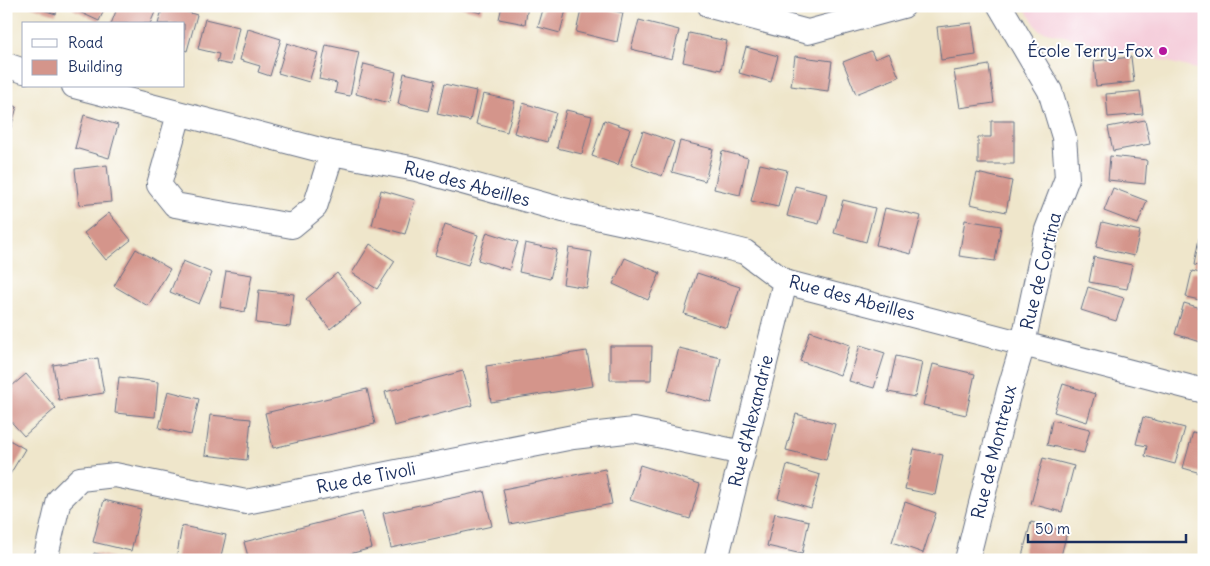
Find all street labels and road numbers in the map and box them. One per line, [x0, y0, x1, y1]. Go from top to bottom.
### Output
street label: Rue des Abeilles [402, 156, 533, 211]
street label: Rue de Cortina [1015, 210, 1066, 332]
street label: Rue des Abeilles [787, 270, 918, 325]
street label: Rue d'Alexandrie [723, 352, 778, 489]
street label: Rue de Montreux [966, 382, 1021, 521]
street label: Rue de Tivoli [314, 457, 417, 498]

